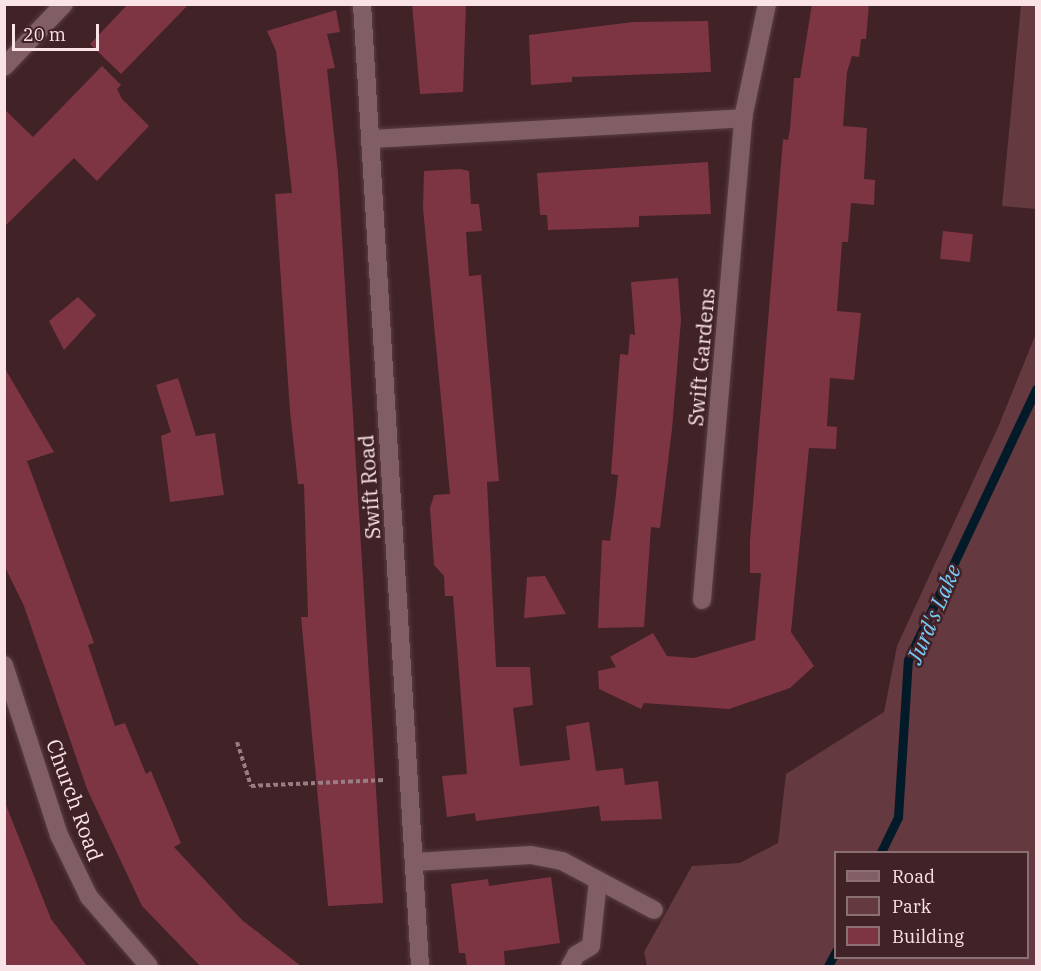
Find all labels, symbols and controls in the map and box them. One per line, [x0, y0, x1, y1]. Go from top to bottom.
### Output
scale bar [15, 12, 102, 50]
text: 20 m [23, 23, 66, 46]
street label: Swift Gardens [682, 287, 720, 427]
street label: Swift Road [353, 434, 385, 540]
water label: Jurd's Lake [900, 560, 966, 668]
street label: Church Road [41, 736, 109, 864]
legend [834, 851, 1029, 959]
text: Road [892, 865, 935, 888]
text: Park [892, 895, 931, 918]
text: Building [892, 925, 964, 948]

